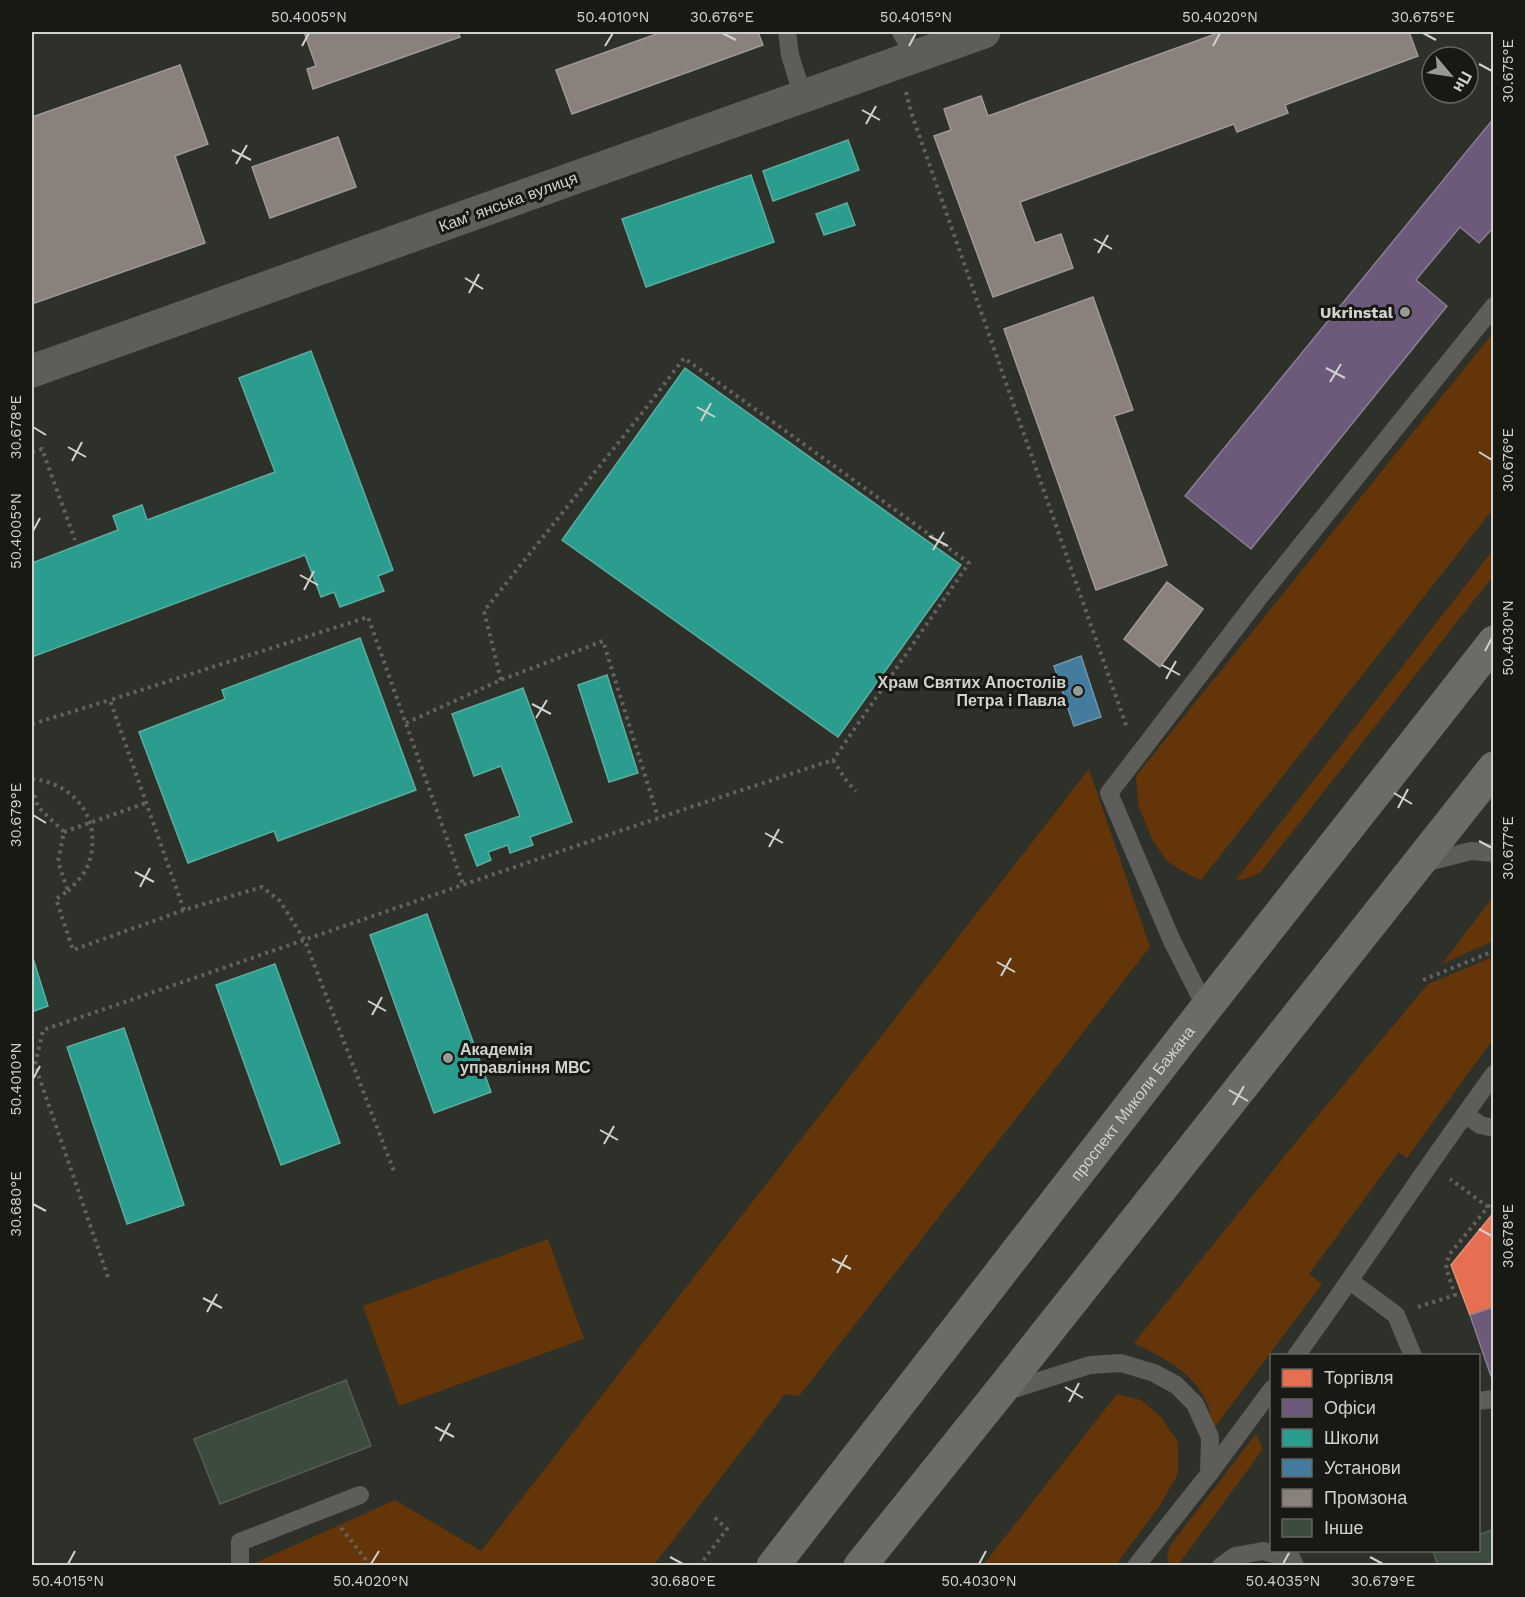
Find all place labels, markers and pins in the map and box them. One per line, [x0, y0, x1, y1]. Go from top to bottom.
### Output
place label: Ukrinstal [1320, 303, 1394, 322]
marker: Ukrinstal [1398, 305, 1412, 319]
place label: Храм Святих Апостолів Петра і Павла [877, 673, 1066, 710]
marker: Храм Святих Апостолів Петра і Павла [1071, 684, 1085, 698]
place label: Академія управління МВС [460, 1040, 591, 1077]
marker: Академія управління МВС [441, 1051, 455, 1065]

